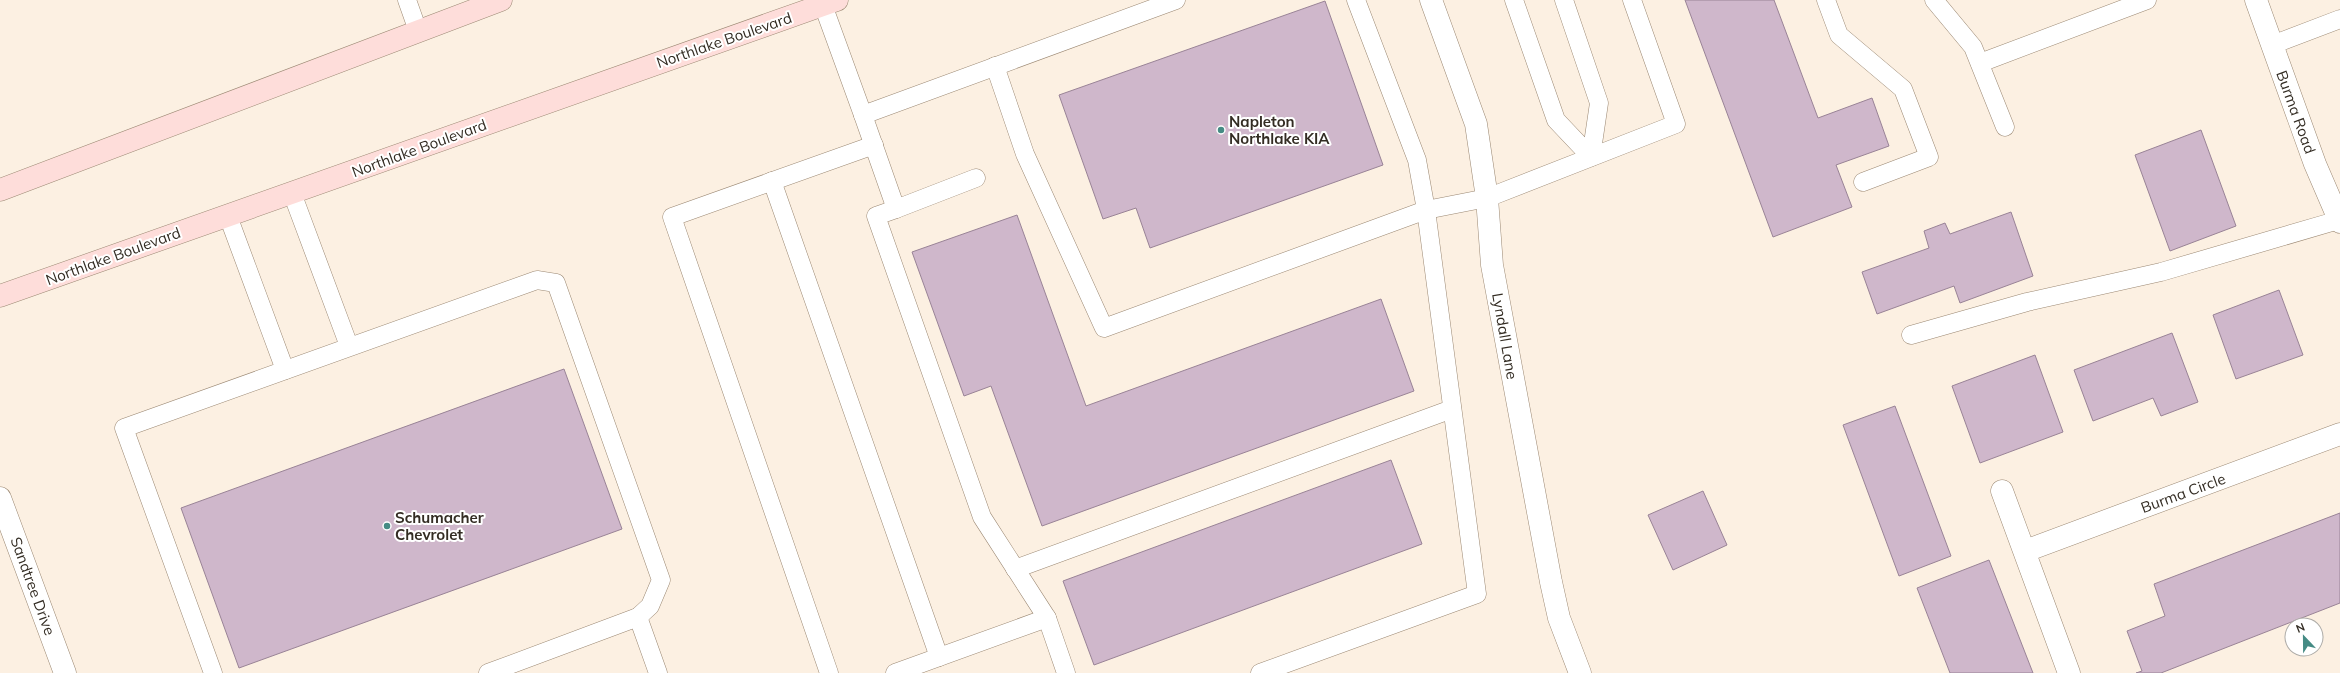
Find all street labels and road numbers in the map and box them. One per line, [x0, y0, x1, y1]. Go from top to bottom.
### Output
street label: Northlake Boulevard [654, 8, 794, 72]
street label: Burma Road [2272, 68, 2320, 156]
street label: Northlake Boulevard [349, 115, 489, 181]
street label: Northlake Boulevard [43, 223, 183, 289]
street label: Lyndall Lane [1488, 291, 1522, 381]
street label: Burma Circle [2138, 469, 2228, 517]
street label: Sandtree Drive [6, 534, 60, 638]

